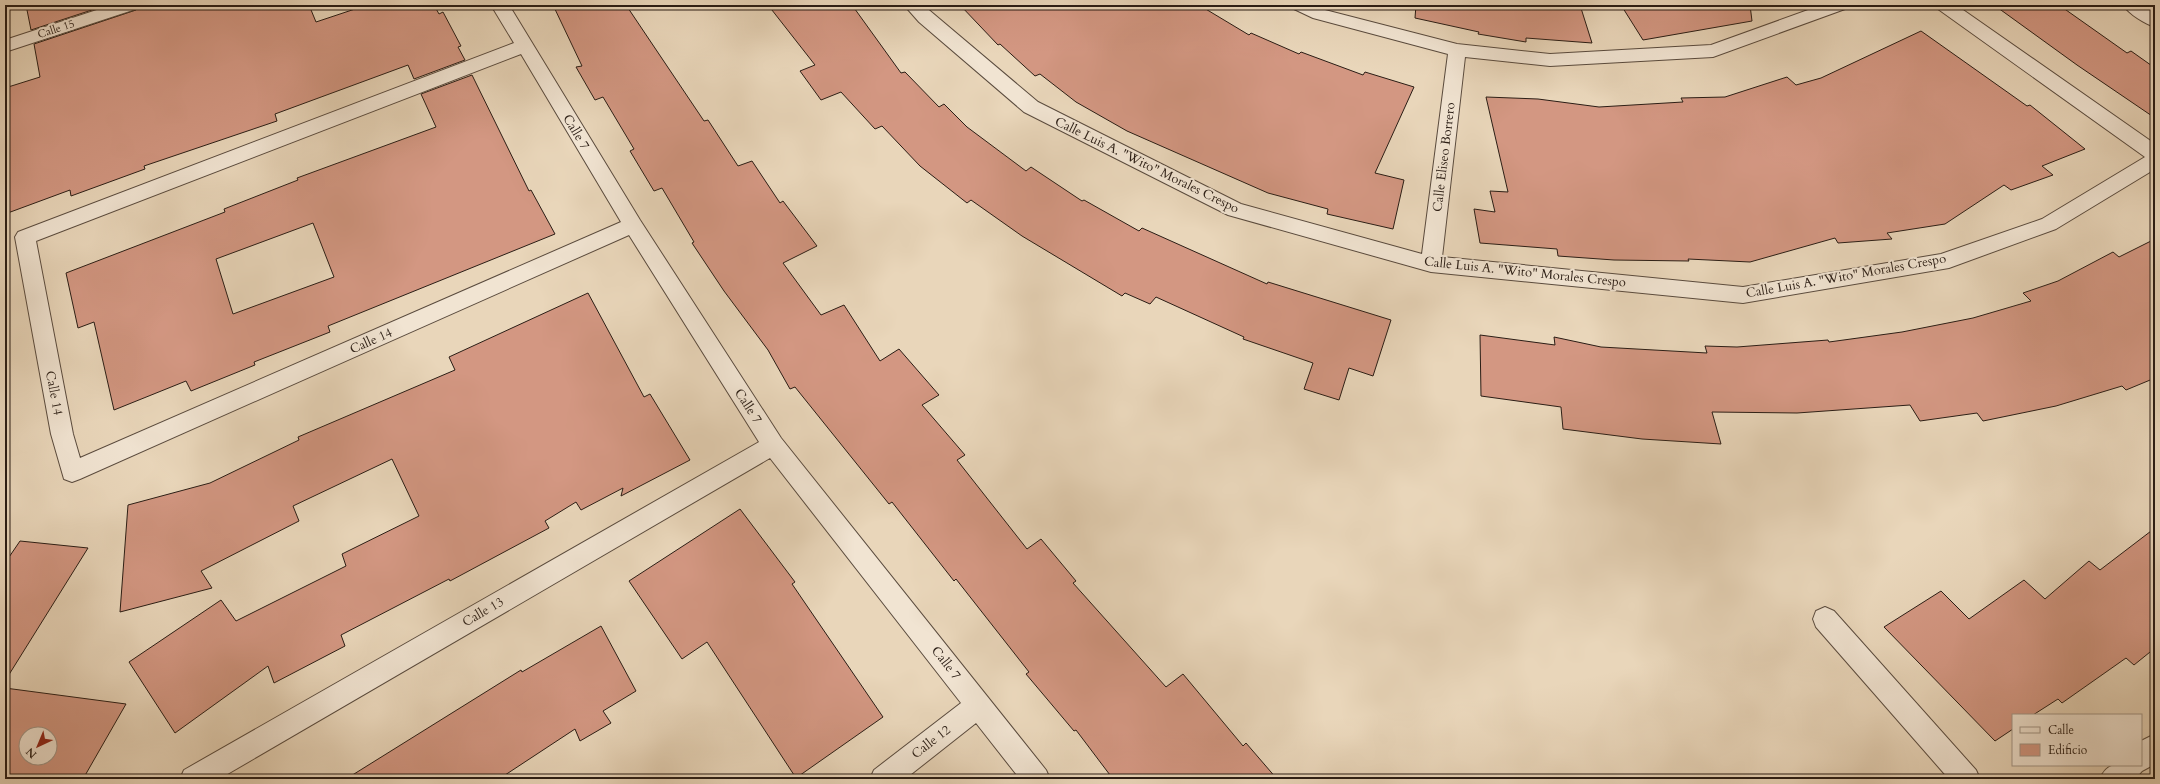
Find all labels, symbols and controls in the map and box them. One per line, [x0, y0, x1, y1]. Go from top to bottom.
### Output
street label: Calle 15 [36, 16, 76, 42]
street label: Calle Eliseo Borrero [1428, 101, 1460, 213]
street label: Calle 7 [558, 111, 594, 153]
street label: Calle Luis A. "Wito" Morales Crespo [1052, 112, 1242, 218]
street label: Calle Luis A. "Wito" Morales Crespo [1745, 250, 1947, 302]
street label: Calle Luis A. "Wito" Morales Crespo [1423, 252, 1627, 292]
street label: Calle 14 [347, 324, 395, 358]
street label: Calle 14 [41, 369, 67, 417]
street label: Calle 7 [730, 385, 766, 427]
street label: Calle 13 [459, 593, 507, 631]
street label: Calle 7 [927, 642, 965, 684]
legend [2012, 714, 2142, 766]
street label: Calle 12 [908, 721, 954, 763]
text: Calle [2048, 722, 2074, 738]
north arrow [18, 726, 58, 766]
text: Edificio [2048, 742, 2088, 758]
text: N [22, 744, 40, 762]

